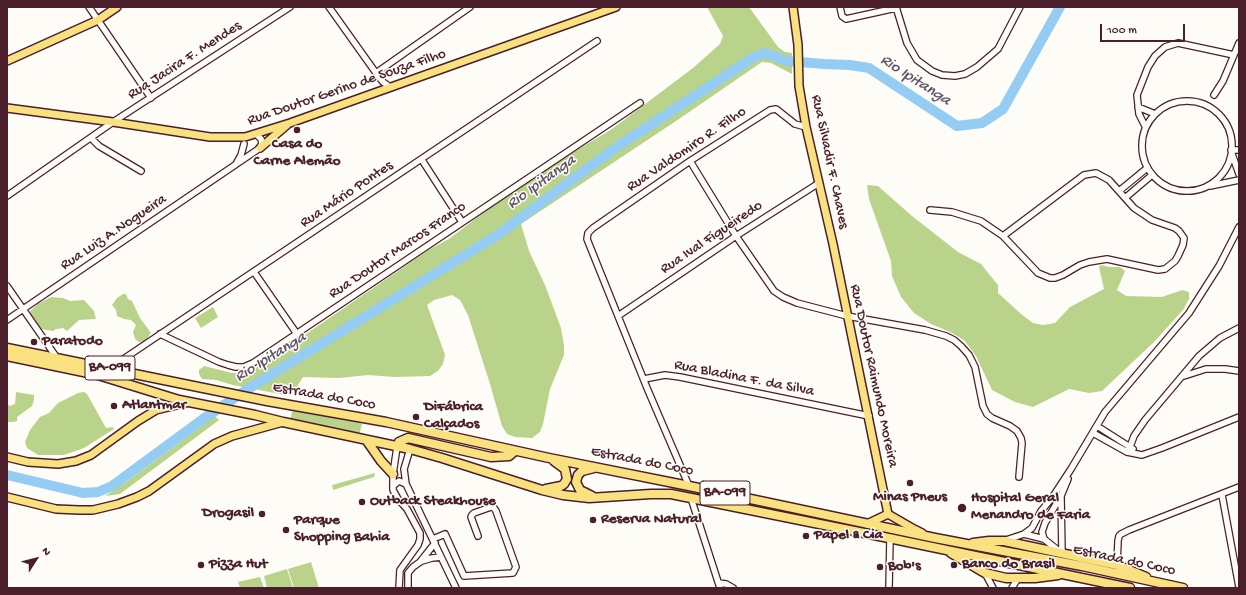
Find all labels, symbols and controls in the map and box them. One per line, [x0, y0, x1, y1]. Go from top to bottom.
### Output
scale bar [1102, 16, 1187, 42]
street label: Rua Jacira F. Mendes [125, 18, 245, 104]
text: 100 m [1107, 24, 1137, 38]
street label: Rua Doutor Gerino de Souza Filho [245, 45, 449, 131]
water label: Rio Ipitanga [876, 51, 954, 111]
street label: Rua Silvadir F. Chaves [806, 93, 852, 231]
street label: Rua Valdomiro R. Filho [624, 103, 750, 197]
marker: Casa do Carne Alemão [292, 125, 302, 135]
place label: Casa do Carne Alemão [254, 136, 340, 171]
water label: Rio Ipitanga [504, 152, 580, 214]
street label: Rua Mário Pontes [297, 157, 397, 233]
street label: Rua Luiz A.Nogueira [58, 191, 170, 275]
street label: Rua Ival Figueiredo [658, 197, 766, 279]
street label: Rua Doutor Marcos Franco [326, 198, 470, 304]
street label: Rua Doutor Raimundo Moreira [845, 283, 901, 469]
water label: Rio Ipitanga [232, 329, 310, 387]
place label: Paratodo [42, 333, 103, 351]
marker: Paratodo [29, 337, 39, 347]
road number: BA-099 [85, 356, 135, 380]
street label: Rua Bladina F. da Silva [672, 357, 816, 401]
street label: Estrada do Coco [271, 379, 377, 415]
place label: Atlantmar [122, 397, 186, 415]
place label: DiFábrica Calçados [424, 399, 483, 434]
marker: Atlantmar [109, 401, 119, 411]
marker: DiFábrica Calçados [411, 412, 421, 422]
street label: Estrada do Coco [589, 443, 695, 481]
marker: Minas Pneus [905, 478, 915, 488]
road number: BA-099 [700, 481, 750, 505]
place label: Minas Pneus [873, 489, 947, 507]
place label: Hospital Geral Menandro de Faria [971, 490, 1090, 525]
place label: Outback Steakhouse [370, 493, 496, 511]
marker: Outback Steakhouse [357, 497, 367, 507]
marker: Hospital Geral Menandro de Faria [956, 502, 968, 514]
place label: Drogasil [202, 505, 254, 523]
marker: Drogasil [257, 509, 267, 519]
place label: Reserva Natural [601, 511, 702, 529]
place label: Parque Shopping Bahia [294, 512, 390, 547]
marker: Reserva Natural [588, 515, 598, 525]
marker: Parque Shopping Bahia [281, 525, 291, 535]
place label: Papel & Cia [814, 527, 883, 545]
marker: Papel & Cia [801, 531, 811, 541]
north arrow [16, 539, 56, 579]
street label: Estrada do Coco [1071, 541, 1177, 581]
text: N [39, 546, 53, 558]
place label: Pizza Hut [209, 556, 267, 574]
place label: Banco do Brasil [962, 556, 1055, 574]
place label: Bob's [888, 558, 921, 576]
marker: Pizza Hut [196, 560, 206, 570]
marker: Banco do Brasil [949, 560, 959, 570]
marker: Bob's [875, 562, 885, 572]

